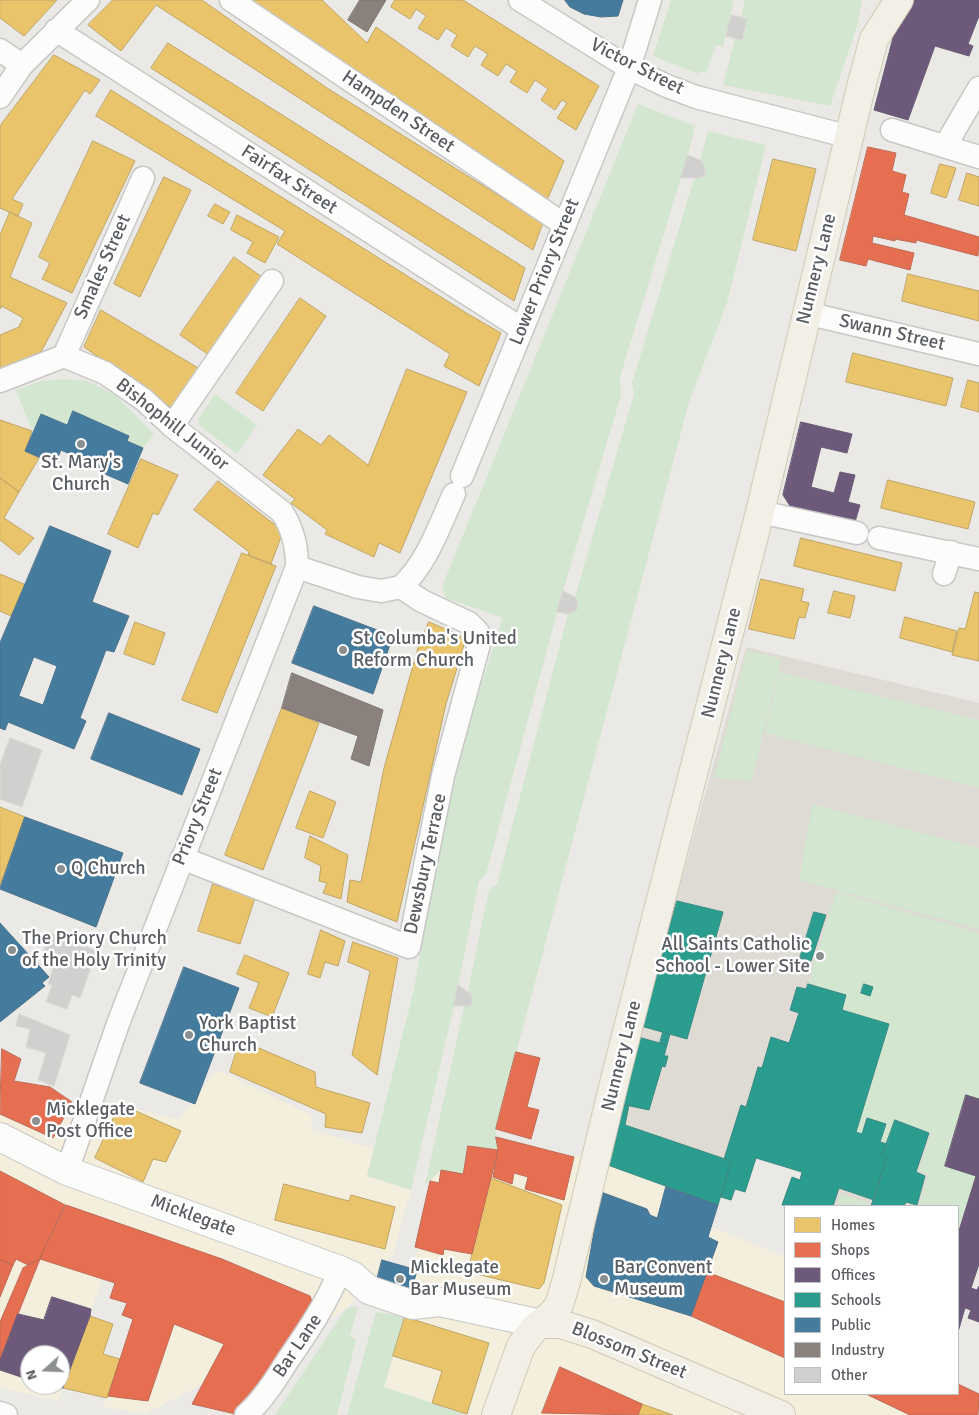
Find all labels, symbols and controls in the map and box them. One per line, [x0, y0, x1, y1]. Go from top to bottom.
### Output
street label: Victor Street [586, 34, 688, 100]
street label: Hampden Street [337, 66, 459, 158]
street label: Fairfax Street [237, 140, 341, 220]
street label: Lower Priory Street [505, 195, 585, 349]
street label: Smales Street [70, 211, 136, 323]
street label: Nunnery Lane [792, 211, 842, 327]
street label: Swann Street [837, 310, 947, 356]
street label: Bishophill Junior [111, 374, 233, 476]
marker: St. Mary's Church [75, 438, 87, 450]
place label: St. Mary's Church [41, 452, 121, 496]
street label: Nunnery Lane [697, 605, 747, 721]
place label: St Columba's United Reform Church [353, 628, 517, 672]
marker: St Columba's United Reform Church [337, 644, 349, 656]
street label: Priory Street [168, 765, 228, 869]
street label: Dewsbury Terrace [400, 791, 452, 937]
place label: Q Church [71, 858, 146, 880]
marker: Q Church [55, 863, 67, 875]
place label: The Priory Church of the Holy Trinity [22, 928, 167, 972]
place label: All Saints Catholic School - Lower Site [655, 934, 810, 978]
marker: The Priory Church of the Holy Trinity [6, 944, 18, 956]
marker: All Saints Catholic School - Lower Site [814, 950, 826, 962]
street label: Nunnery Lane [597, 998, 647, 1114]
place label: York Baptist Church [199, 1013, 296, 1057]
marker: York Baptist Church [183, 1029, 195, 1041]
place label: Micklegate Post Office [46, 1099, 135, 1143]
marker: Micklegate Post Office [30, 1115, 42, 1127]
street label: Micklegate [147, 1190, 239, 1242]
legend [784, 1205, 959, 1395]
text: Homes [831, 1216, 875, 1234]
text: Shops [831, 1241, 870, 1259]
place label: Micklegate Bar Museum [410, 1257, 511, 1301]
place label: Bar Convent Museum [614, 1257, 713, 1301]
text: Offices [831, 1266, 875, 1284]
marker: Micklegate Bar Museum [394, 1273, 406, 1285]
marker: Bar Convent Museum [598, 1273, 610, 1285]
text: Schools [831, 1291, 881, 1309]
street label: Bar Lane [269, 1310, 327, 1382]
text: Public [831, 1316, 871, 1334]
street label: Blossom Street [568, 1318, 690, 1384]
text: Industry [831, 1341, 884, 1359]
north arrow [20, 1345, 70, 1395]
text: Other [831, 1366, 867, 1384]
text: N [22, 1367, 41, 1382]

